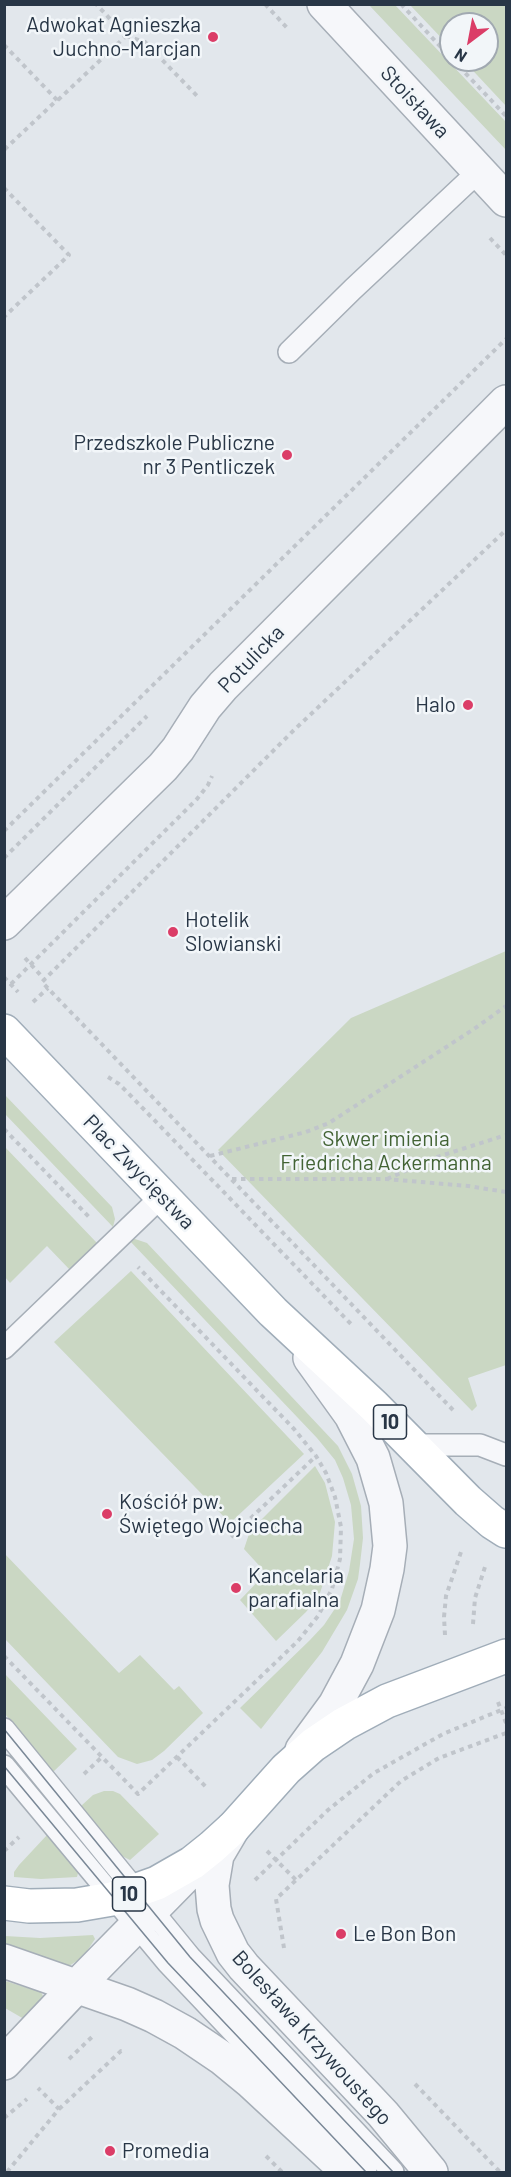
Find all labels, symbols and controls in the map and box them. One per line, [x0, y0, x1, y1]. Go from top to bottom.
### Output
place label: Adwokat Agnieszka Juchno-Marcjan [26, 12, 201, 62]
north arrow [439, 12, 499, 72]
marker: Adwokat Agnieszka Juchno-Marcjan [206, 30, 220, 44]
text: N [451, 45, 470, 67]
street label: Stoisława [375, 61, 455, 143]
place label: Przedszkole Publiczne nr 3 Pentliczek [74, 430, 275, 480]
marker: Przedszkole Publiczne nr 3 Pentliczek [280, 448, 294, 462]
street label: Potulicka [213, 620, 289, 698]
place label: Halo [415, 692, 456, 718]
marker: Halo [461, 698, 475, 712]
place label: Hotelik Slowianski [185, 907, 282, 957]
marker: Hotelik Slowianski [166, 925, 180, 939]
street label: Plac Zwycięstwa [78, 1109, 200, 1235]
park label: Skwer imienia Friedricha Ackermanna [280, 1126, 492, 1176]
road number: 10 [374, 1405, 406, 1439]
place label: Kościół pw. Świętego Wojciecha [119, 1489, 303, 1539]
marker: Kościół pw. Świętego Wojciecha [100, 1507, 114, 1521]
place label: Kancelaria parafialna [248, 1563, 344, 1613]
marker: Kancelaria parafialna [229, 1581, 243, 1595]
road number: 10 [112, 1877, 146, 1911]
place label: Le Bon Bon [353, 1921, 456, 1947]
marker: Le Bon Bon [334, 1927, 348, 1941]
street label: Bolesława Krzywoustego [227, 1945, 397, 2131]
place label: Promedia [122, 2138, 209, 2164]
marker: Promedia [103, 2144, 117, 2158]

